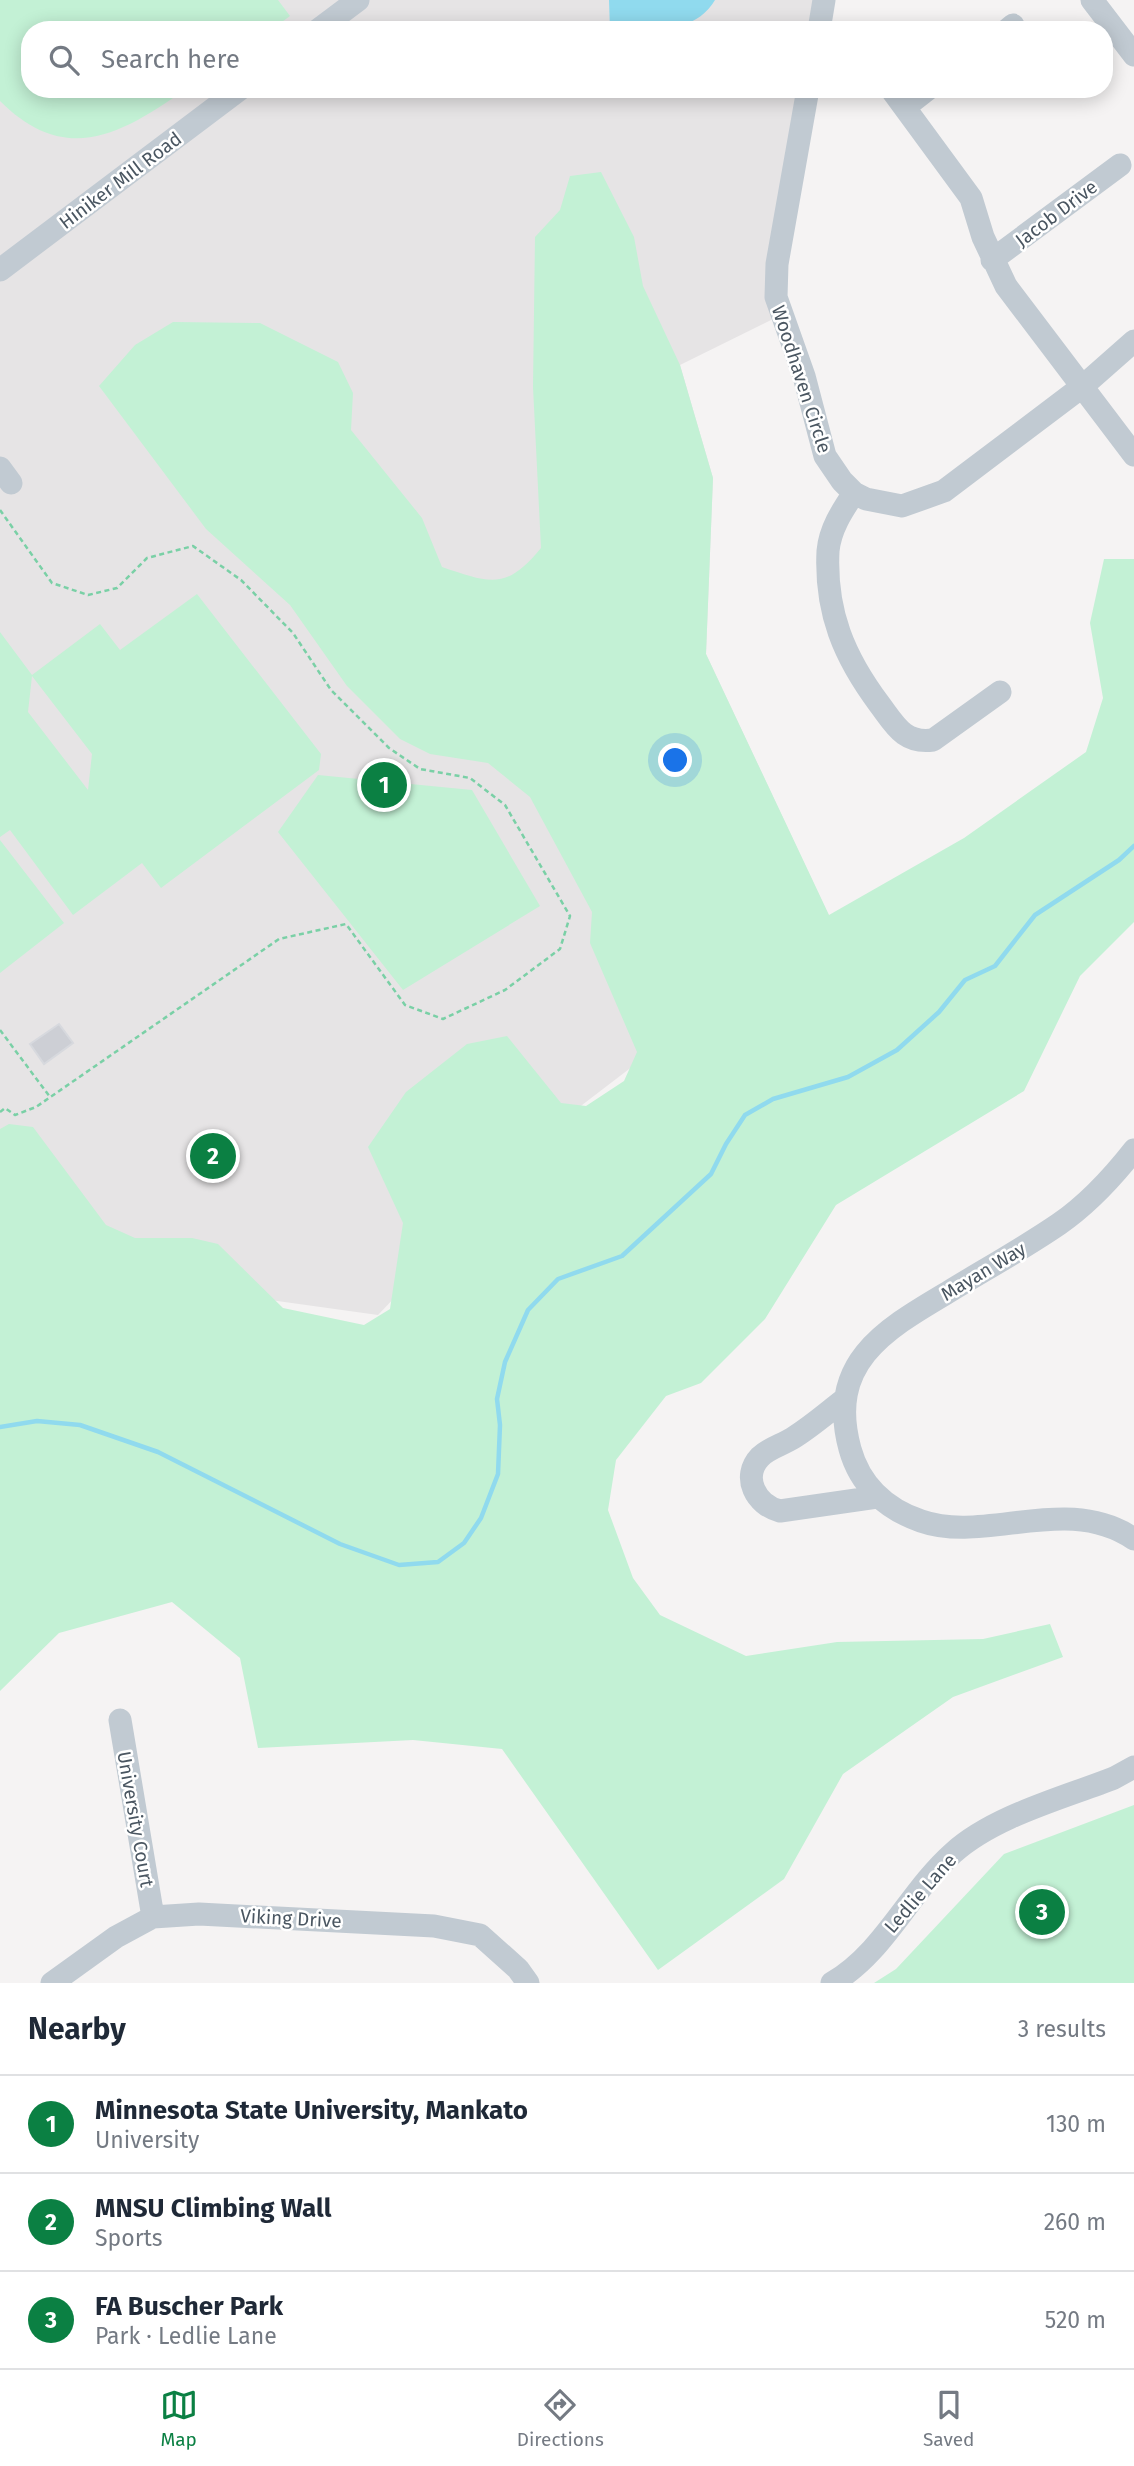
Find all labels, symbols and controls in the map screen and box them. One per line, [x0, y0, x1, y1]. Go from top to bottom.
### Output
search box [21, 21, 1113, 98]
icon: search [45, 41, 83, 79]
text: Search here [101, 44, 240, 75]
street label: Hiniker Mill Road [55, 127, 186, 234]
street label: Jacob Drive [1011, 175, 1102, 252]
street label: Woodhaven Circle [767, 303, 836, 456]
your location [658, 743, 692, 777]
pin: 1 [361, 759, 407, 811]
pin: 2 [190, 1130, 236, 1182]
street label: Mayan Way [937, 1237, 1030, 1306]
street label: University Court [112, 1749, 159, 1889]
street label: Ledlie Lane [880, 1849, 961, 1938]
pin: 3 [1019, 1886, 1065, 1938]
street label: Viking Drive [240, 1904, 342, 1933]
text: Nearby [28, 2011, 126, 2047]
text: 3 results [1018, 2015, 1106, 2043]
text: Minnesota State University, Mankato [95, 2095, 528, 2126]
text: 1 [46, 2110, 56, 2138]
text: 130 m [1046, 2110, 1106, 2138]
text: University [95, 2126, 199, 2154]
text: MNSU Climbing Wall [95, 2193, 331, 2224]
text: 2 [45, 2208, 57, 2236]
text: 260 m [1044, 2208, 1106, 2236]
text: Sports [95, 2224, 163, 2252]
text: FA Buscher Park [95, 2291, 283, 2322]
text: 3 [45, 2306, 57, 2334]
text: 520 m [1045, 2306, 1106, 2334]
text: Park · Ledlie Lane [95, 2322, 277, 2350]
tab: Map [160, 2386, 198, 2451]
tab: Directions [517, 2386, 604, 2451]
tab: Saved [923, 2386, 974, 2451]

